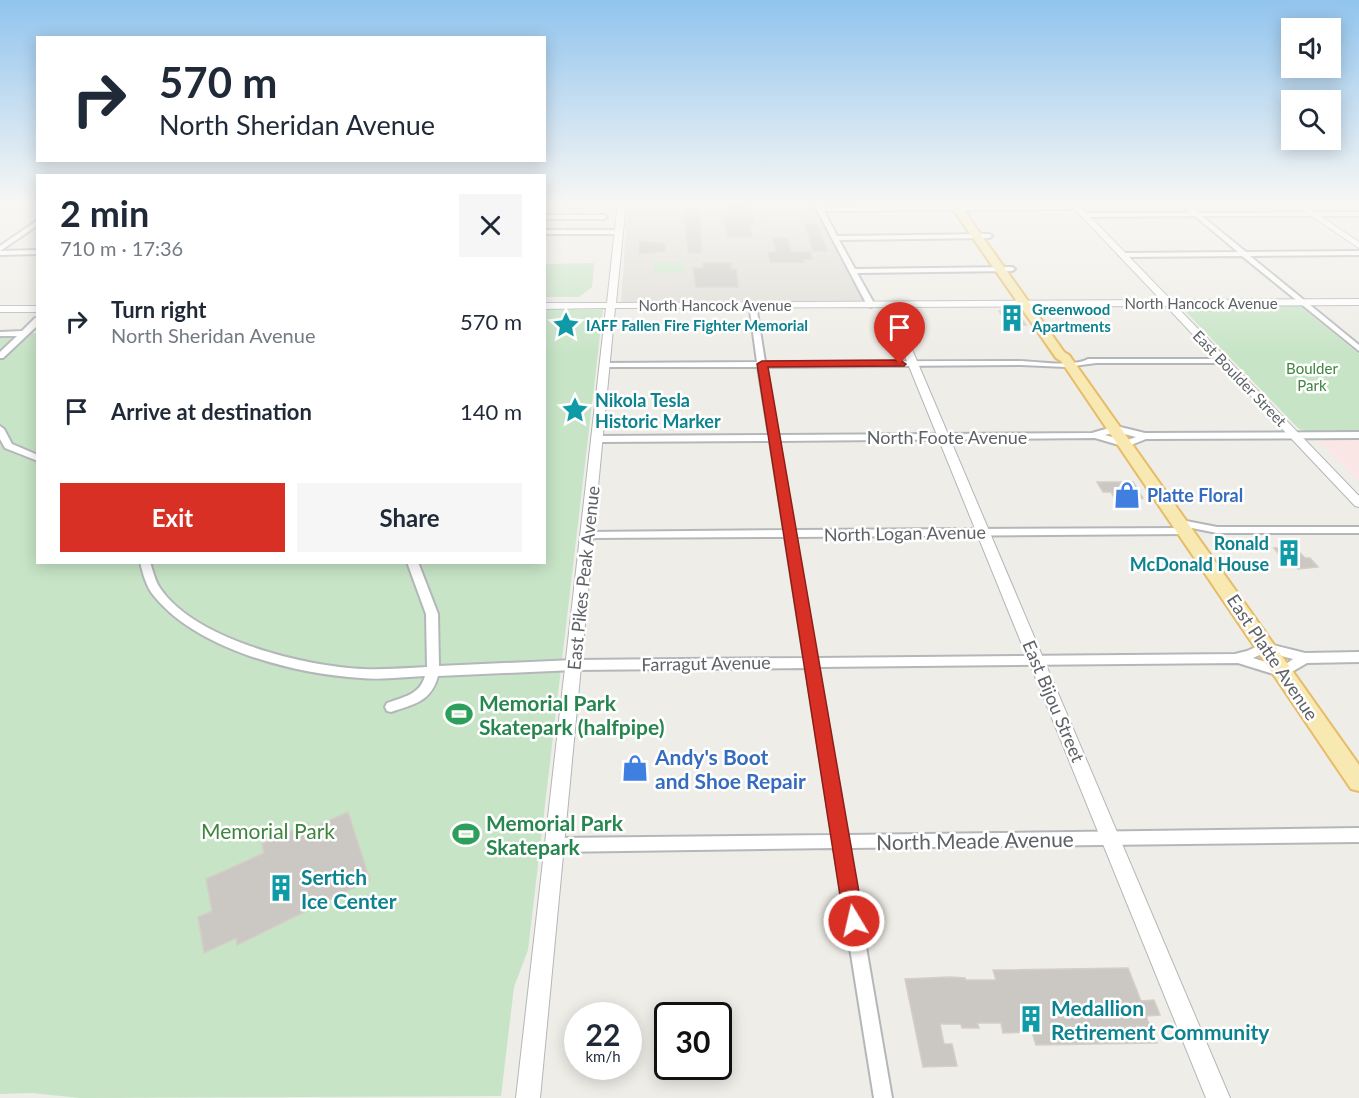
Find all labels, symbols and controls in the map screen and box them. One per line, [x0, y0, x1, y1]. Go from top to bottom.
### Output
map controls [1281, 18, 1341, 150]
button: sound [1281, 18, 1341, 78]
text: 570 m [159, 57, 277, 107]
icon: right [60, 60, 138, 138]
button: search [1281, 90, 1341, 150]
text: North Sheridan Avenue [159, 108, 435, 141]
text: 2 min [60, 191, 149, 235]
button: close [459, 194, 522, 257]
text: 710 m · 17:36 [60, 236, 183, 260]
street label: North Hancock Avenue [1124, 294, 1278, 312]
text: Turn right [111, 296, 206, 323]
street label: North Hancock Avenue [638, 296, 792, 314]
place label: Greenwood Apartments [1031, 300, 1111, 335]
pin [874, 302, 925, 364]
building icon: Greenwood Apartments [997, 303, 1027, 333]
icon: right [60, 305, 93, 338]
text: 570 m [460, 308, 522, 335]
place icon: IAFF Fallen Fire Fighter Memorial [551, 310, 581, 340]
icon: arrive [883, 311, 916, 344]
place label: IAFF Fallen Fire Fighter Memorial [586, 316, 808, 334]
text: North Sheridan Avenue [111, 323, 315, 347]
street label: East Boulder Street [1190, 326, 1291, 430]
park label: Boulder Park [1286, 359, 1338, 394]
place label: Nikola Tesla Historic Marker [595, 389, 721, 432]
icon: arrive [60, 395, 93, 428]
place icon: Nikola Tesla Historic Marker [560, 395, 590, 425]
text: Arrive at destination [111, 398, 312, 425]
text: 140 m [460, 398, 522, 425]
street label: North Foote Avenue [867, 426, 1027, 448]
shop icon: Platte Floral [1112, 480, 1142, 510]
button: Exit [60, 483, 285, 552]
button: Share [297, 483, 522, 552]
place label: Platte Floral [1147, 484, 1243, 506]
street label: East Pikes Peak Avenue [562, 485, 604, 671]
street label: North Logan Avenue [824, 521, 986, 545]
place label: Ronald McDonald House [1130, 532, 1269, 575]
building icon: Ronald McDonald House [1274, 538, 1304, 568]
street label: East Platte Avenue [1223, 590, 1323, 724]
street label: East Bijou Street [1018, 637, 1090, 766]
street label: Farragut Avenue [641, 651, 771, 675]
place label: Memorial Park Skatepark (halfpipe) [479, 690, 665, 739]
sports icon: Memorial Park Skatepark (halfpipe) [444, 699, 474, 729]
place label: Andy's Boot and Shoe Repair [654, 744, 806, 793]
shop icon: Andy's Boot and Shoe Repair [620, 753, 650, 783]
place label: Memorial Park Skatepark [486, 810, 624, 859]
park label: Memorial Park [201, 818, 335, 843]
sports icon: Memorial Park Skatepark [451, 819, 481, 849]
street label: North Meade Avenue [876, 826, 1074, 854]
place label: Sertich Ice Center [301, 864, 397, 913]
building icon: Sertich Ice Center [266, 873, 296, 903]
position arrow [822, 889, 886, 953]
place label: Medallion Retirement Community [1051, 995, 1270, 1044]
speed limit sign: 30 [654, 1002, 732, 1080]
building icon: Medallion Retirement Community [1016, 1004, 1046, 1034]
text: 22 [586, 1016, 620, 1052]
text: km/h [585, 1047, 621, 1065]

